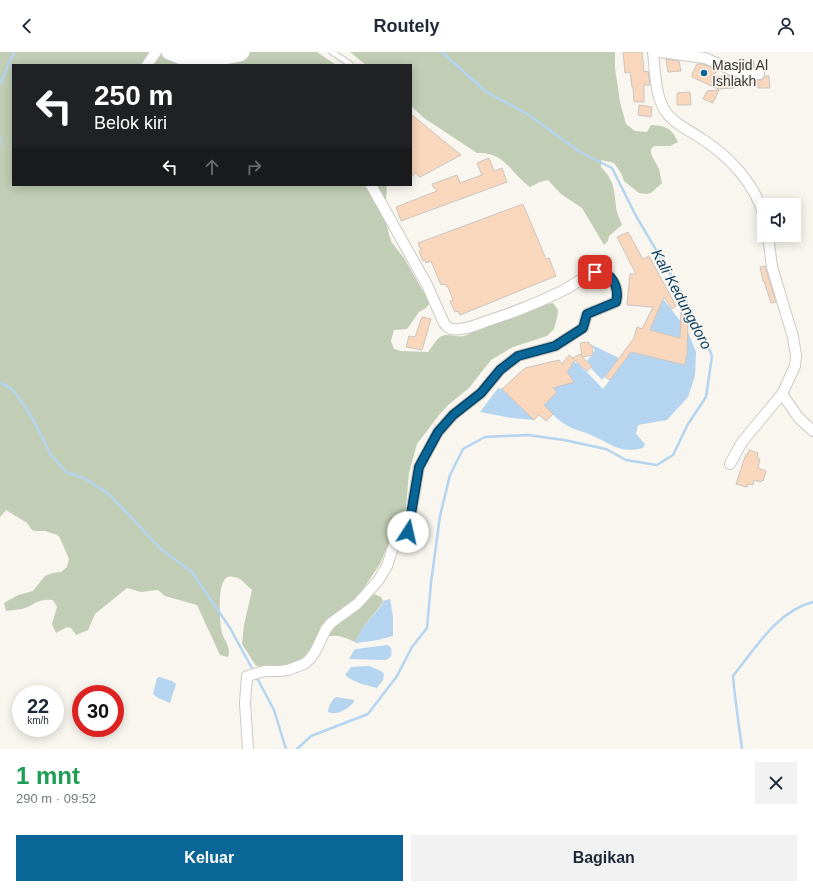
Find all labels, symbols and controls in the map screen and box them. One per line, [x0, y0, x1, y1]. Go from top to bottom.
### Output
icon: back [16, 15, 38, 37]
icon: person [775, 15, 797, 37]
text: Routely [373, 16, 440, 36]
place label: Masjid Al Ishlakh [712, 57, 768, 89]
marker: Masjid Al Ishlakh [699, 68, 709, 78]
icon: left [28, 80, 80, 132]
text: 250 m [94, 80, 173, 111]
text: Belok kiri [94, 113, 167, 133]
icon: left [159, 156, 181, 178]
icon: ahead [201, 156, 223, 178]
icon: right [243, 156, 265, 178]
map controls [757, 198, 801, 242]
button: sound [757, 198, 801, 242]
water label: Kali Kedungdoro [648, 246, 716, 352]
pin [578, 255, 612, 289]
icon: arrive [584, 261, 606, 283]
position arrow [387, 511, 429, 553]
speed limit sign: 30 [72, 685, 124, 737]
text: 22 [27, 695, 49, 717]
text: km/h [27, 715, 49, 726]
text: 1 mnt [16, 762, 80, 789]
button: close [755, 762, 797, 804]
text: 290 m · 09:52 [16, 791, 96, 806]
button: Keluar [16, 835, 403, 881]
button: Bagikan [411, 835, 797, 881]

